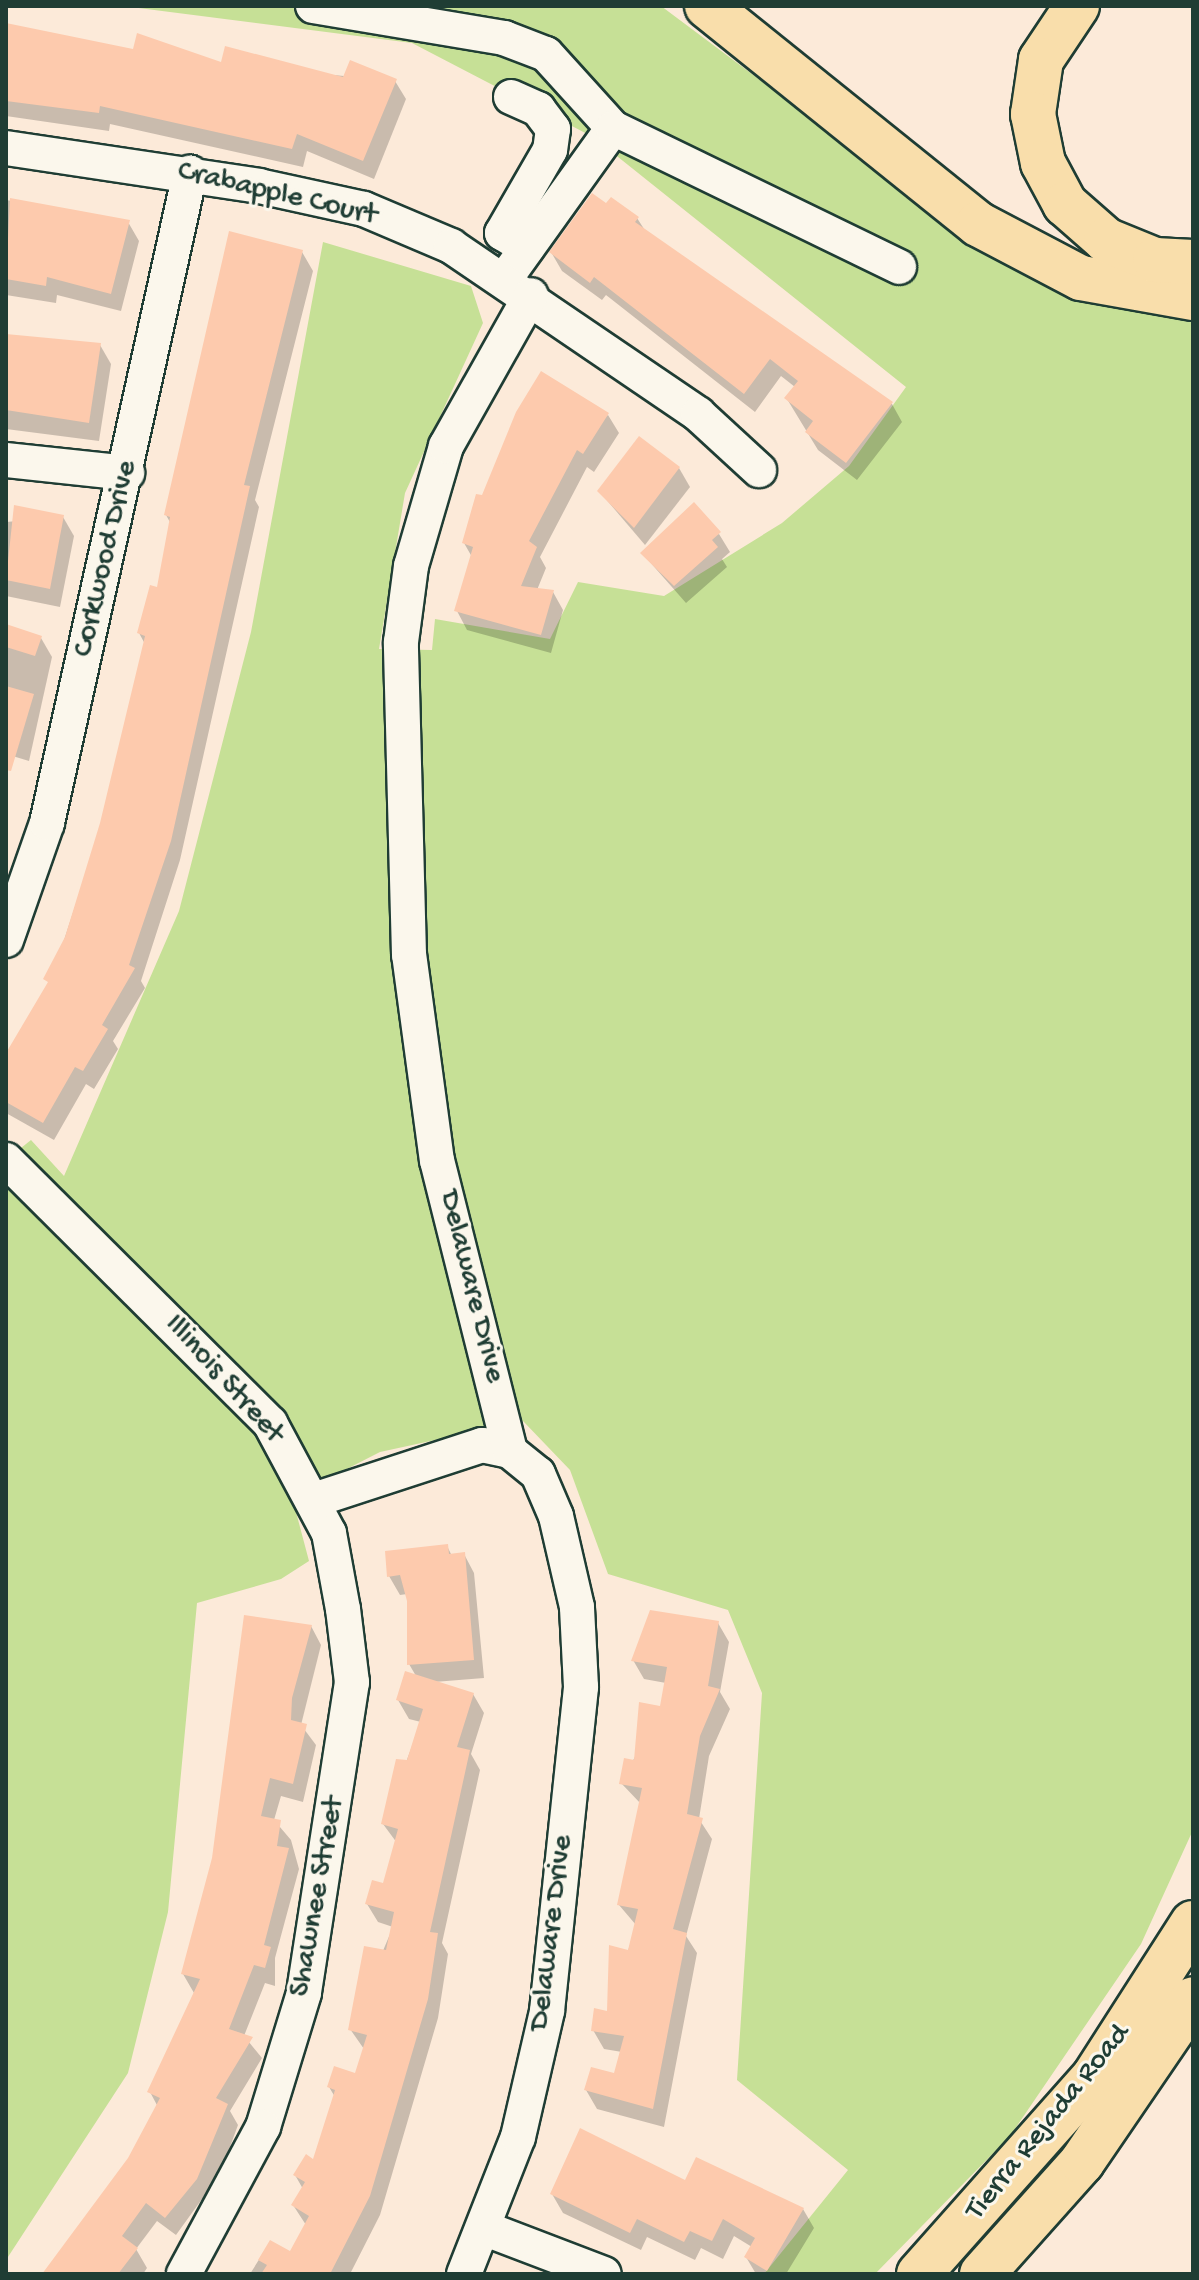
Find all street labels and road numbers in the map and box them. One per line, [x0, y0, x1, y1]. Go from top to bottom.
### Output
street label: Crabapple Court [174, 155, 380, 235]
street label: Corkwood Drive [67, 457, 147, 661]
street label: Delaware Drive [429, 1187, 511, 1387]
street label: Illinois Street [156, 1308, 290, 1452]
street label: Shawnee Street [284, 1794, 354, 2000]
street label: Delaware Drive [523, 1833, 583, 2033]
street label: Tierra Rejada Road [959, 2018, 1139, 2228]

